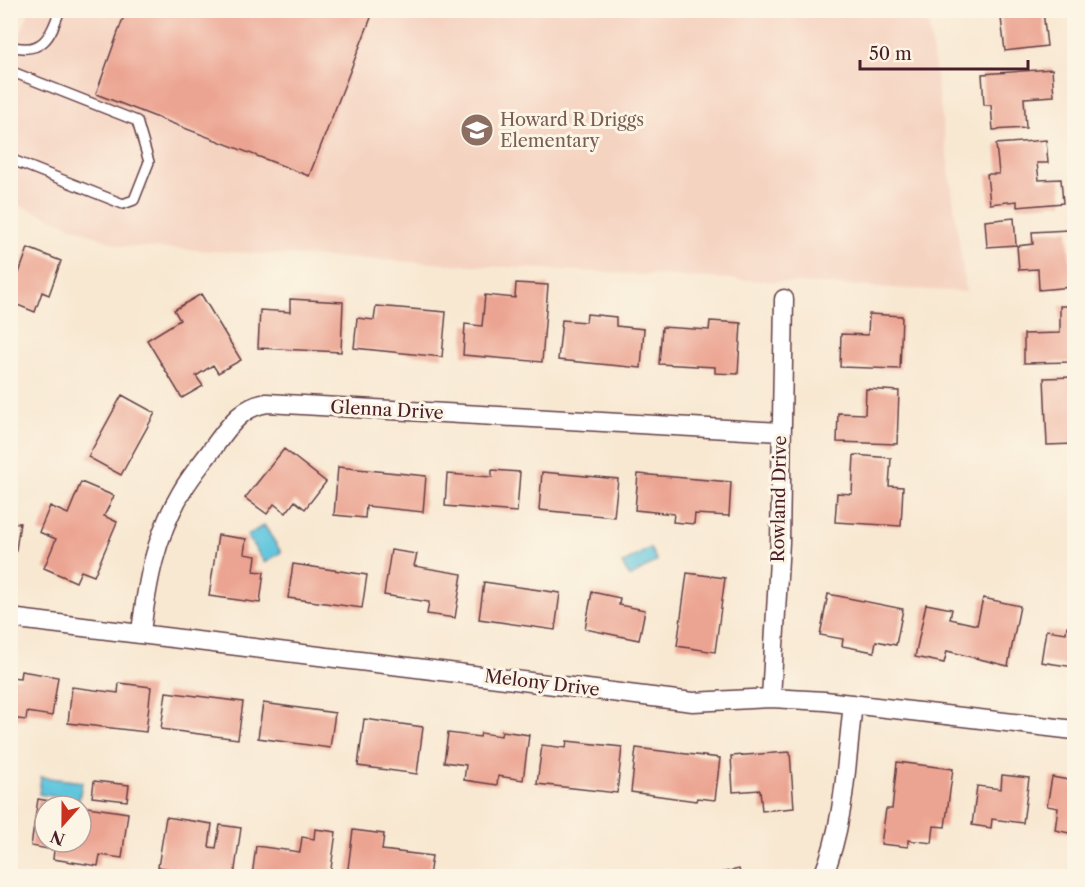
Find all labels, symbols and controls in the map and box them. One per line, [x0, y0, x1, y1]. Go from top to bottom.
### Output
scale bar [860, 33, 1028, 71]
text: 50 m [869, 43, 912, 65]
place label: Howard R Driggs Elementary [500, 109, 644, 152]
school or university icon: Howard R Driggs Elementary [459, 112, 495, 148]
street label: Glenna Drive [330, 396, 444, 424]
street label: Rowland Drive [767, 435, 791, 563]
street label: Melony Drive [483, 665, 601, 701]
north arrow [33, 794, 93, 854]
text: N [47, 826, 68, 850]

